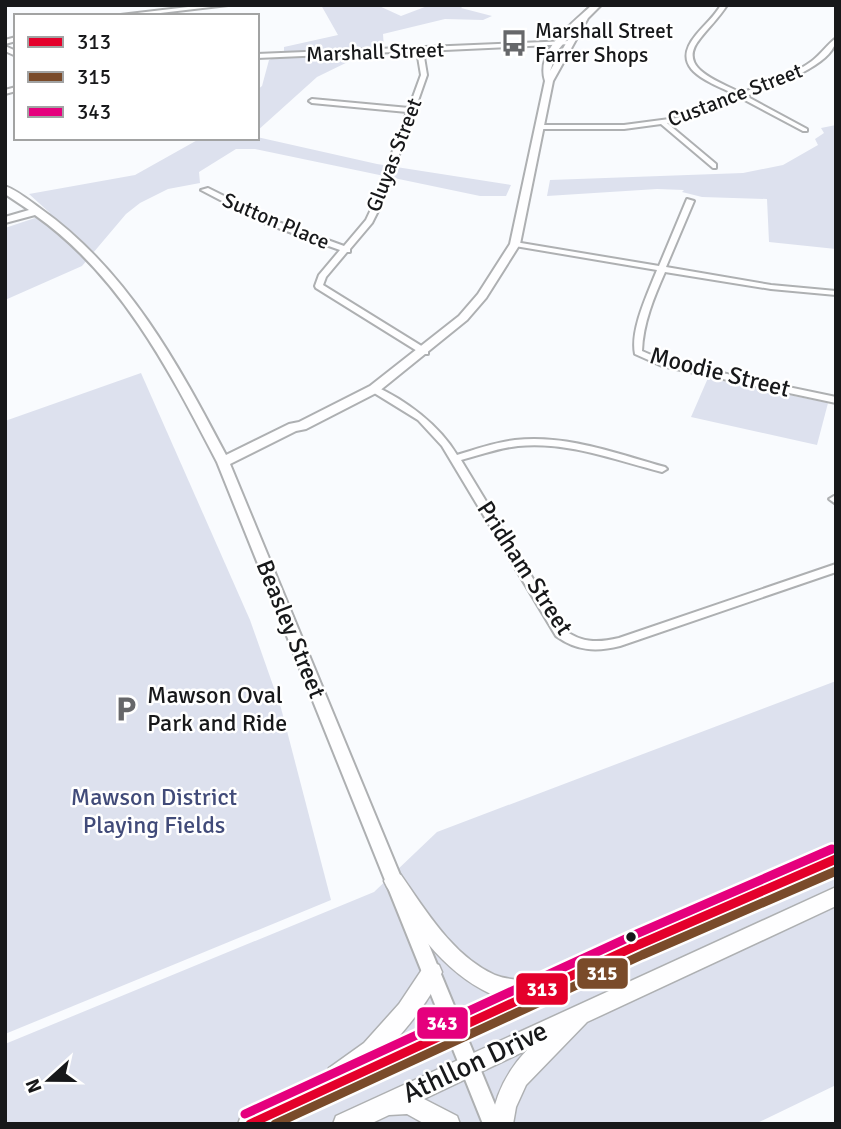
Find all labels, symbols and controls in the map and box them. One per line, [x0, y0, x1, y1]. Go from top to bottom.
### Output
legend [14, 14, 259, 140]
place label: Marshall Street Farrer Shops [535, 18, 673, 68]
bus stop icon: Marshall Street Farrer Shops [499, 28, 529, 58]
text: 313 [77, 29, 111, 55]
street label: Marshall Street [306, 37, 444, 67]
street label: Custance Street [664, 57, 806, 133]
text: 315 [77, 64, 111, 90]
street label: Gluyas Street [360, 94, 428, 216]
text: 343 [77, 99, 111, 125]
street label: Sutton Place [219, 187, 333, 255]
street label: Moodie Street [647, 340, 793, 404]
street label: Pridham Street [471, 495, 579, 641]
street label: Beasley Street [250, 555, 332, 703]
place label: Mawson Oval Park and Ride [147, 680, 287, 738]
parking icon: Mawson Oval Park and Ride [111, 694, 141, 724]
park label: Mawson District Playing Fields [71, 782, 237, 840]
unlabelled marker [624, 930, 638, 944]
line badge: 315 [576, 957, 629, 990]
text: 315 [587, 962, 617, 986]
line badge: 313 [515, 972, 569, 1006]
text: 313 [527, 978, 557, 1002]
line badge: 343 [416, 1006, 469, 1040]
text: 343 [427, 1012, 457, 1036]
street label: Athllon Drive [397, 1014, 553, 1110]
north arrow [14, 1045, 84, 1115]
text: N [20, 1075, 48, 1096]

